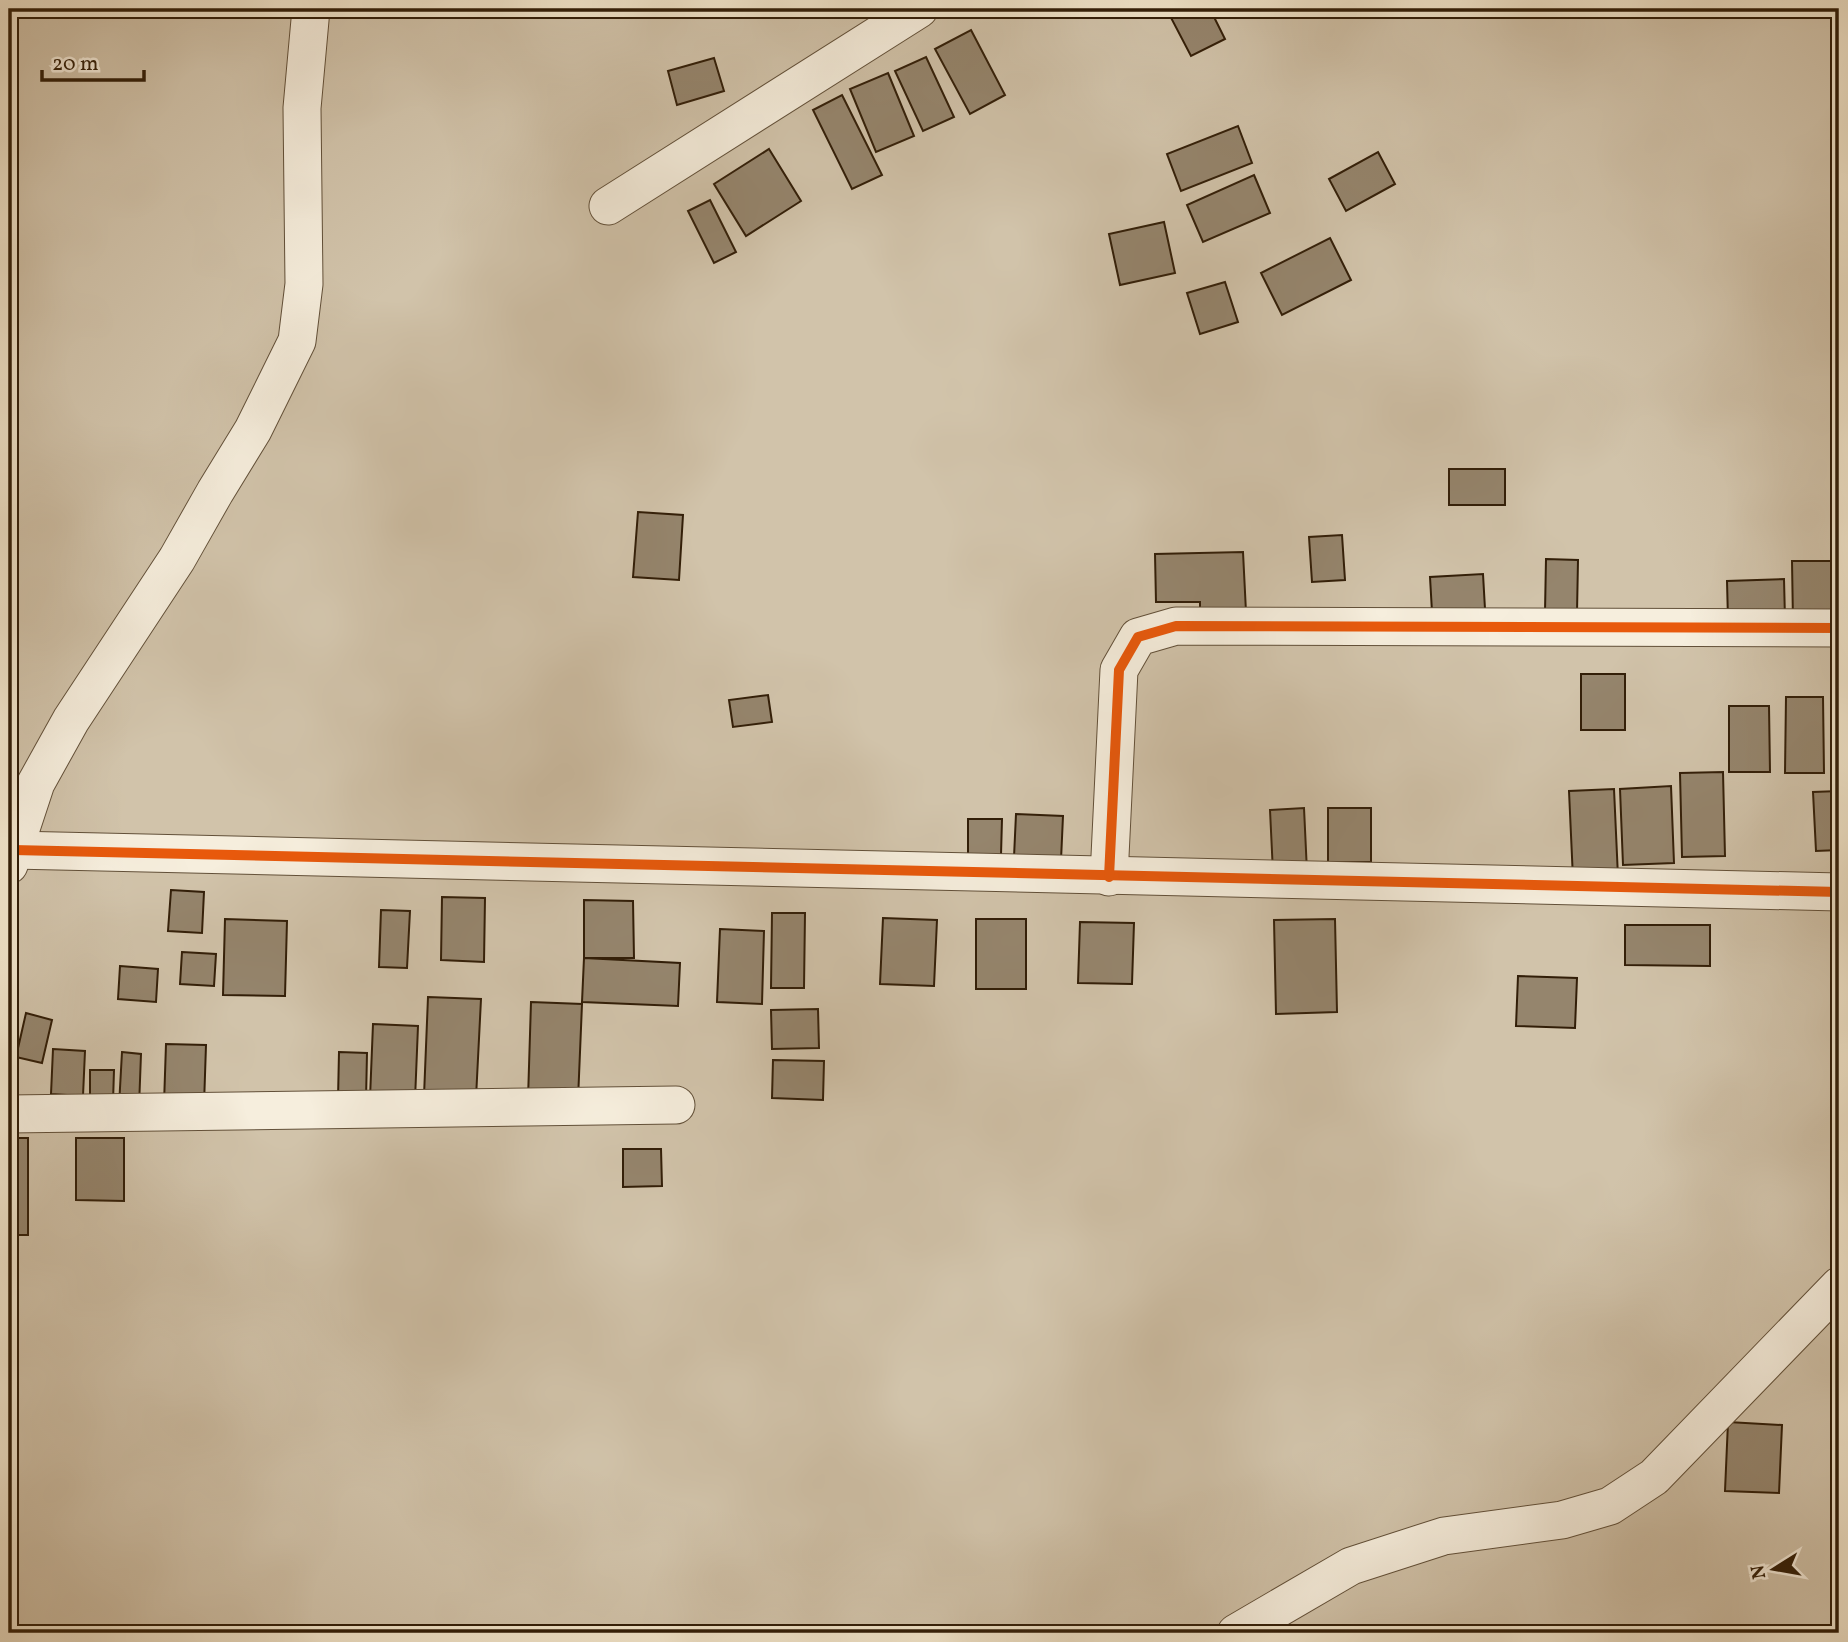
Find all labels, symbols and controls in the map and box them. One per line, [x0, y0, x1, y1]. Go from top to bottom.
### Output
scale bar [42, 38, 144, 82]
text: 20 m [52, 50, 98, 79]
north arrow [1740, 1534, 1810, 1604]
text: N [1745, 1562, 1773, 1581]

